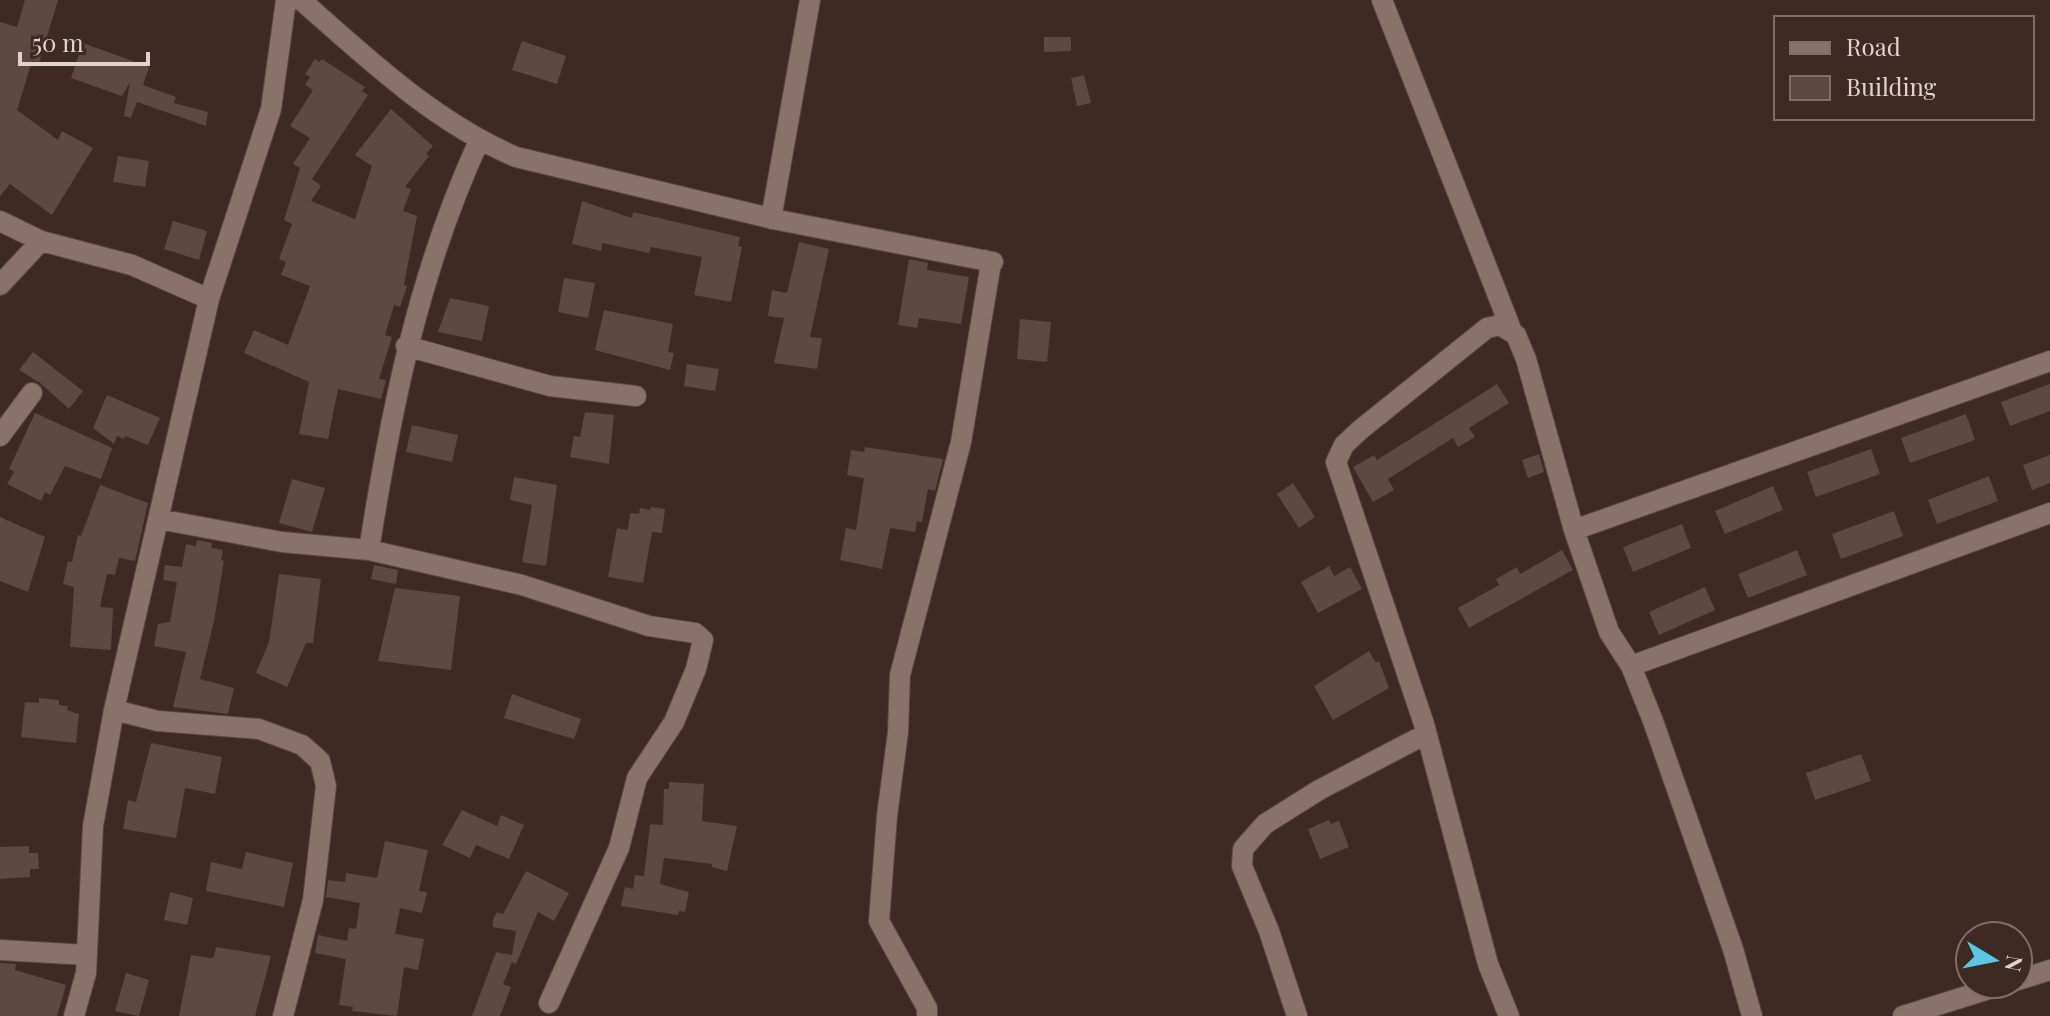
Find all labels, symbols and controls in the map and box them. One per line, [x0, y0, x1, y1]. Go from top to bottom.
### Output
scale bar [20, 16, 148, 66]
legend [1774, 16, 2034, 120]
text: 50 m [32, 26, 84, 58]
text: Road [1846, 30, 1901, 62]
text: Building [1846, 70, 1937, 102]
north arrow [1954, 920, 2034, 1000]
text: N [1999, 953, 2031, 974]

